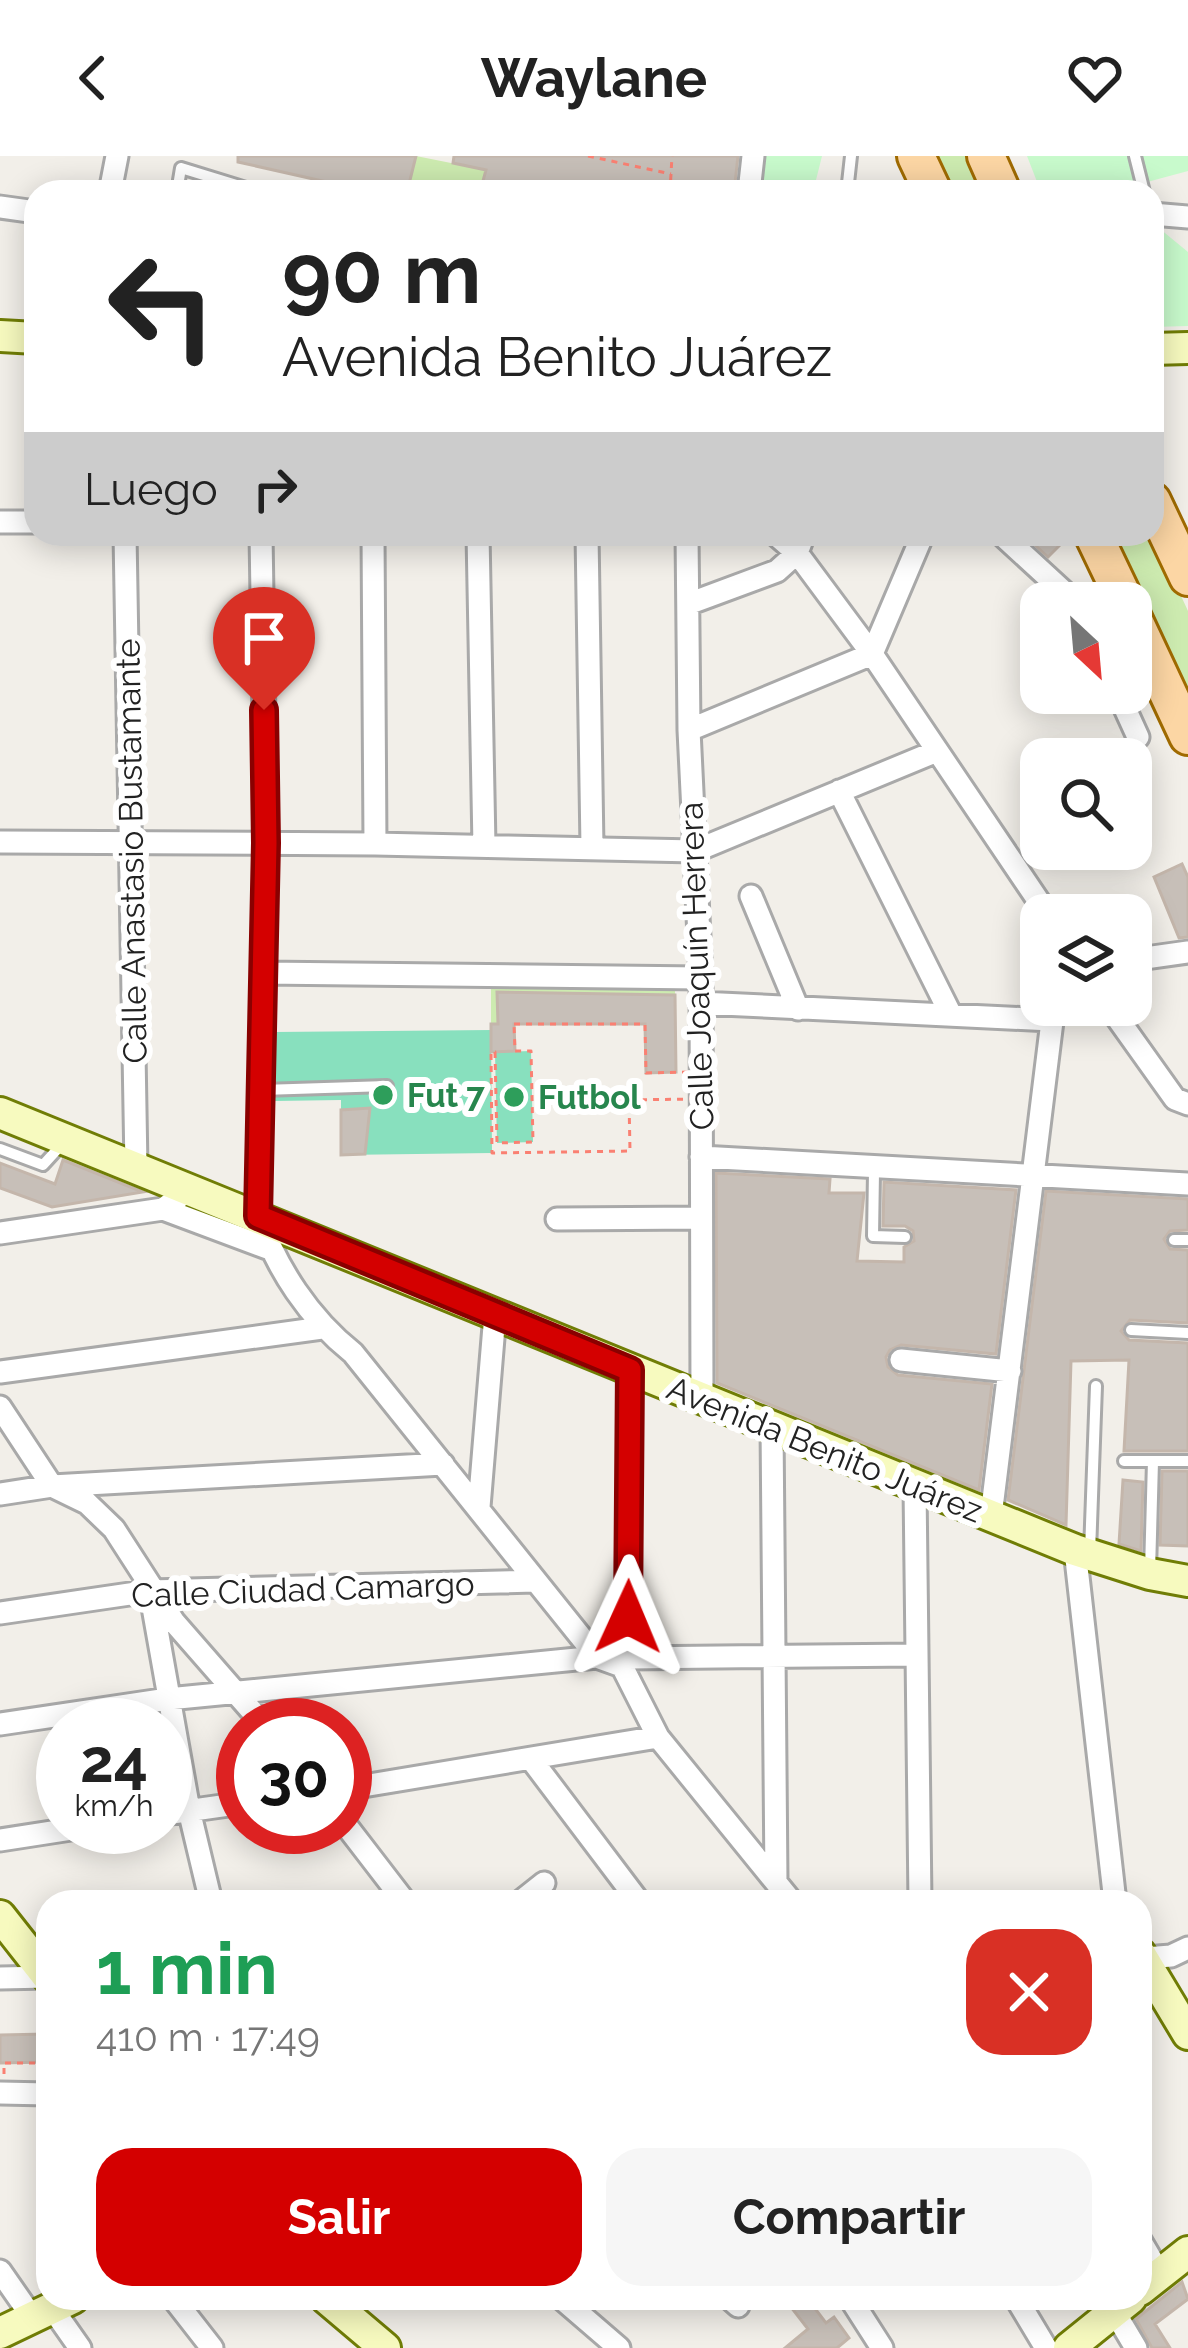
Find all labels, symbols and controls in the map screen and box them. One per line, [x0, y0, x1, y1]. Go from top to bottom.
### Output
icon: back [60, 45, 126, 111]
icon: heart [1062, 45, 1128, 111]
text: Waylane [481, 46, 707, 110]
text: 90 m [282, 224, 481, 323]
icon: left [84, 228, 240, 384]
text: Avenida Benito Juárez [282, 325, 832, 389]
icon: right [242, 456, 308, 522]
text: Luego [84, 463, 218, 516]
north arrow [1020, 582, 1152, 714]
map controls [1020, 582, 1152, 1026]
pin [213, 587, 315, 710]
icon: arrive [231, 605, 297, 671]
street label: Calle Anastasio Bustamante [108, 638, 155, 1064]
button: search [1020, 738, 1152, 870]
street label: Calle Joaquín Herrera [671, 801, 722, 1131]
button: layers [1020, 894, 1152, 1026]
place label: Fut 7 [407, 1076, 485, 1115]
place label: Futbol [538, 1078, 641, 1117]
marker: Fut 7 [370, 1082, 396, 1108]
marker: Futbol [501, 1084, 527, 1110]
street label: Avenida Benito Juárez [662, 1368, 988, 1531]
position arrow [565, 1554, 691, 1680]
street label: Calle Ciudad Camargo [131, 1564, 475, 1615]
speed limit sign: 30 [216, 1698, 372, 1854]
text: 24 [80, 1726, 148, 1796]
text: km/h [74, 1788, 154, 1823]
text: 1 min [96, 1926, 278, 2011]
button: close [966, 1929, 1092, 2055]
text: 410 m · 17:49 [96, 2014, 320, 2060]
button: Salir [96, 2148, 582, 2286]
button: Compartir [606, 2148, 1092, 2286]

